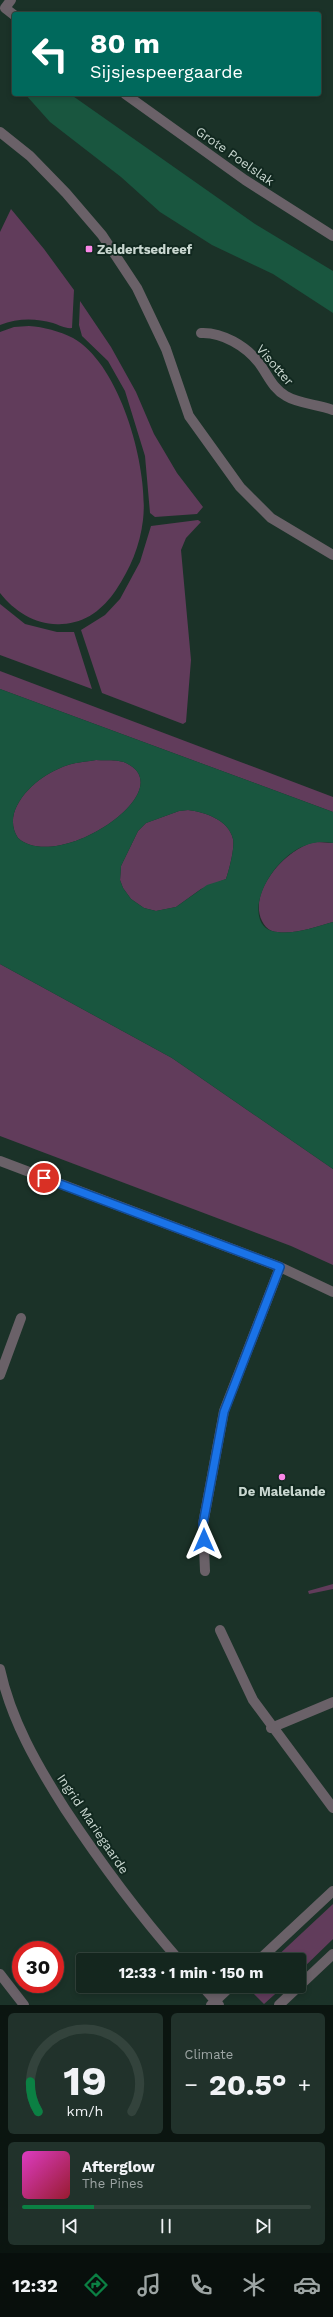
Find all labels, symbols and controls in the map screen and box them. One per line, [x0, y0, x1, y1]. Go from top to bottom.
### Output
text: 80 m [90, 27, 160, 60]
icon: left [24, 28, 76, 80]
text: Sijsjespeergaarde [90, 61, 243, 82]
street label: Grote Poelslak [193, 123, 278, 189]
place label: Zeldertsedreef [97, 242, 193, 257]
marker: Zeldertsedreef [84, 244, 94, 254]
street label: Visotter [253, 341, 297, 389]
pin [27, 1161, 61, 1195]
icon: arrive [33, 1167, 55, 1189]
marker: De Malelande [277, 1472, 287, 1482]
place label: De Malelande [238, 1484, 326, 1499]
position arrow [183, 1519, 225, 1561]
street label: Ingrid Mariegaarde [54, 1771, 132, 1877]
speed limit sign: 30 [12, 1941, 64, 1993]
text: 12:33 · 1 min · 150 m [119, 1964, 263, 1982]
text: Climate [185, 2047, 233, 2062]
text: 19 [63, 2055, 107, 2104]
text: 20.5° [209, 2067, 287, 2102]
text: − [185, 2072, 198, 2097]
text: + [298, 2072, 311, 2097]
text: km/h [67, 2102, 104, 2118]
text: Afterglow [82, 2158, 155, 2176]
text: The Pines [82, 2176, 143, 2191]
icon: previous [59, 2215, 81, 2237]
icon: pause [155, 2215, 177, 2237]
icon: next [252, 2215, 274, 2237]
icon: directions [82, 2271, 110, 2299]
icon: music [135, 2271, 163, 2299]
icon: phone [187, 2271, 215, 2299]
icon: climate [240, 2271, 268, 2299]
icon: car [293, 2271, 321, 2299]
text: 12:32 [12, 2275, 58, 2296]

